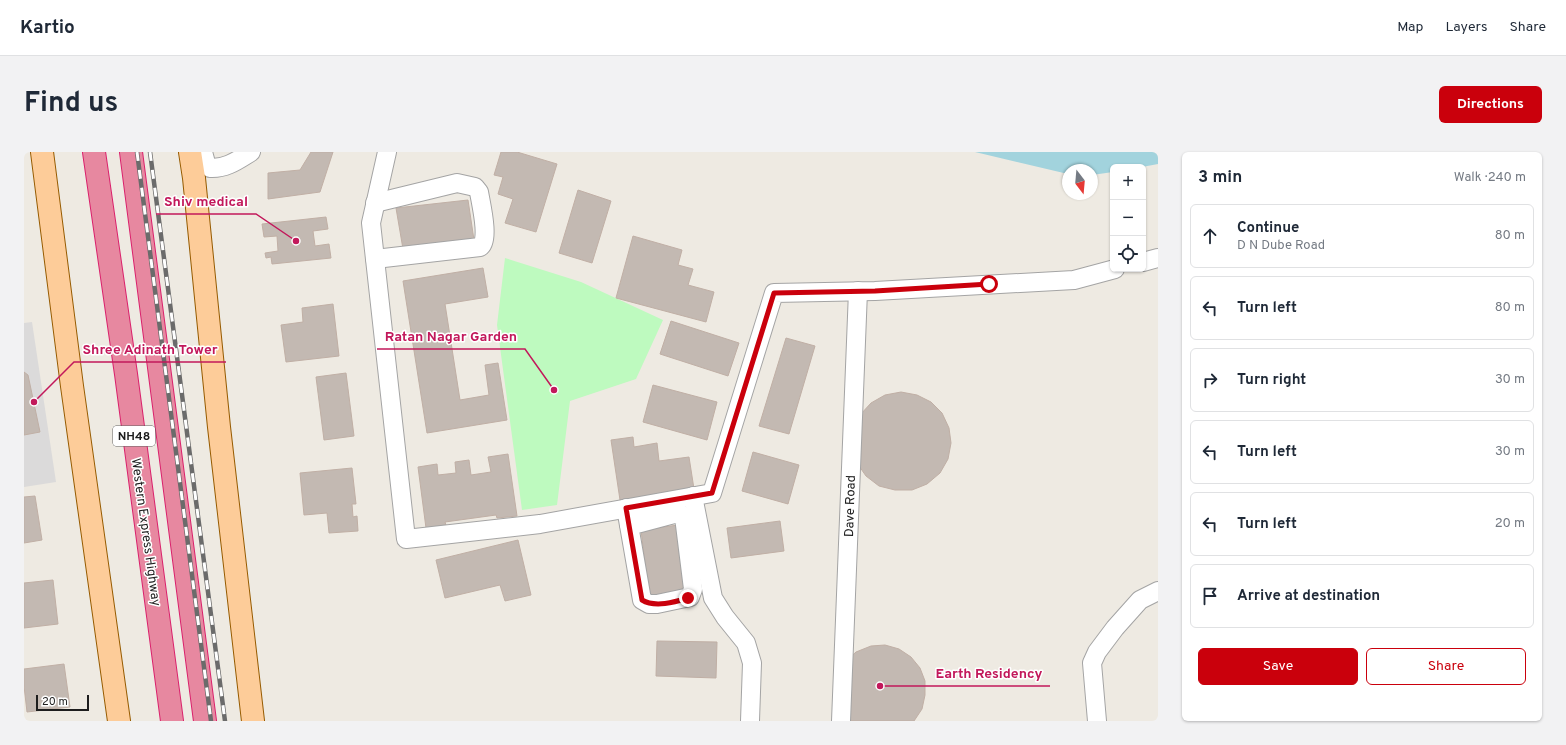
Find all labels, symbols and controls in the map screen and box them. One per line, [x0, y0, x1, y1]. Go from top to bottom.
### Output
text: Kartio [20, 16, 75, 40]
text: Map [1397, 19, 1423, 36]
text: Layers [1445, 19, 1487, 36]
text: Share [1509, 19, 1546, 36]
text: Find us [24, 86, 118, 122]
button: Directions [1439, 86, 1542, 123]
north arrow [1062, 164, 1098, 200]
map controls [1110, 164, 1146, 272]
button: + [1110, 164, 1146, 200]
text: 3 min [1198, 167, 1242, 189]
text: Walk · 240 m [1454, 170, 1526, 186]
callout: Shiv medical [156, 188, 256, 214]
text: Shiv medical [164, 194, 248, 211]
button: − [1110, 200, 1146, 236]
text: Continue [1237, 219, 1299, 238]
icon: ahead [1199, 225, 1221, 247]
text: 80 m [1495, 228, 1525, 244]
button: locate [1110, 236, 1146, 272]
text: D N Dube Road [1237, 238, 1325, 254]
route start [980, 275, 998, 293]
icon: left [1199, 297, 1221, 319]
text: Turn left [1237, 299, 1297, 318]
text: 80 m [1495, 300, 1525, 316]
callout: Ratan Nagar Garden [377, 323, 525, 349]
text: Ratan Nagar Garden [385, 329, 517, 346]
callout: Shree Adinath Tower [74, 336, 226, 362]
text: Shree Adinath Tower [82, 342, 218, 359]
icon: right [1199, 369, 1221, 391]
text: Turn right [1237, 371, 1306, 390]
text: 30 m [1495, 372, 1525, 388]
road number: NH48 [113, 426, 155, 446]
icon: left [1199, 441, 1221, 463]
text: Turn left [1237, 443, 1297, 462]
text: 30 m [1495, 444, 1525, 460]
street label: Western Express Highway [127, 457, 163, 607]
street label: Dave Road [842, 475, 860, 537]
icon: left [1199, 513, 1221, 535]
text: Turn left [1237, 515, 1297, 534]
text: 20 m [1495, 516, 1525, 532]
icon: arrive [1199, 585, 1221, 607]
text: Arrive at destination [1237, 587, 1380, 606]
route end [679, 589, 697, 607]
button: Save [1198, 648, 1358, 685]
button: Share [1366, 648, 1526, 685]
callout: Earth Residency [928, 660, 1050, 686]
text: Earth Residency [936, 666, 1042, 683]
scale bar [36, 693, 89, 712]
text: 20 m [42, 695, 68, 709]

